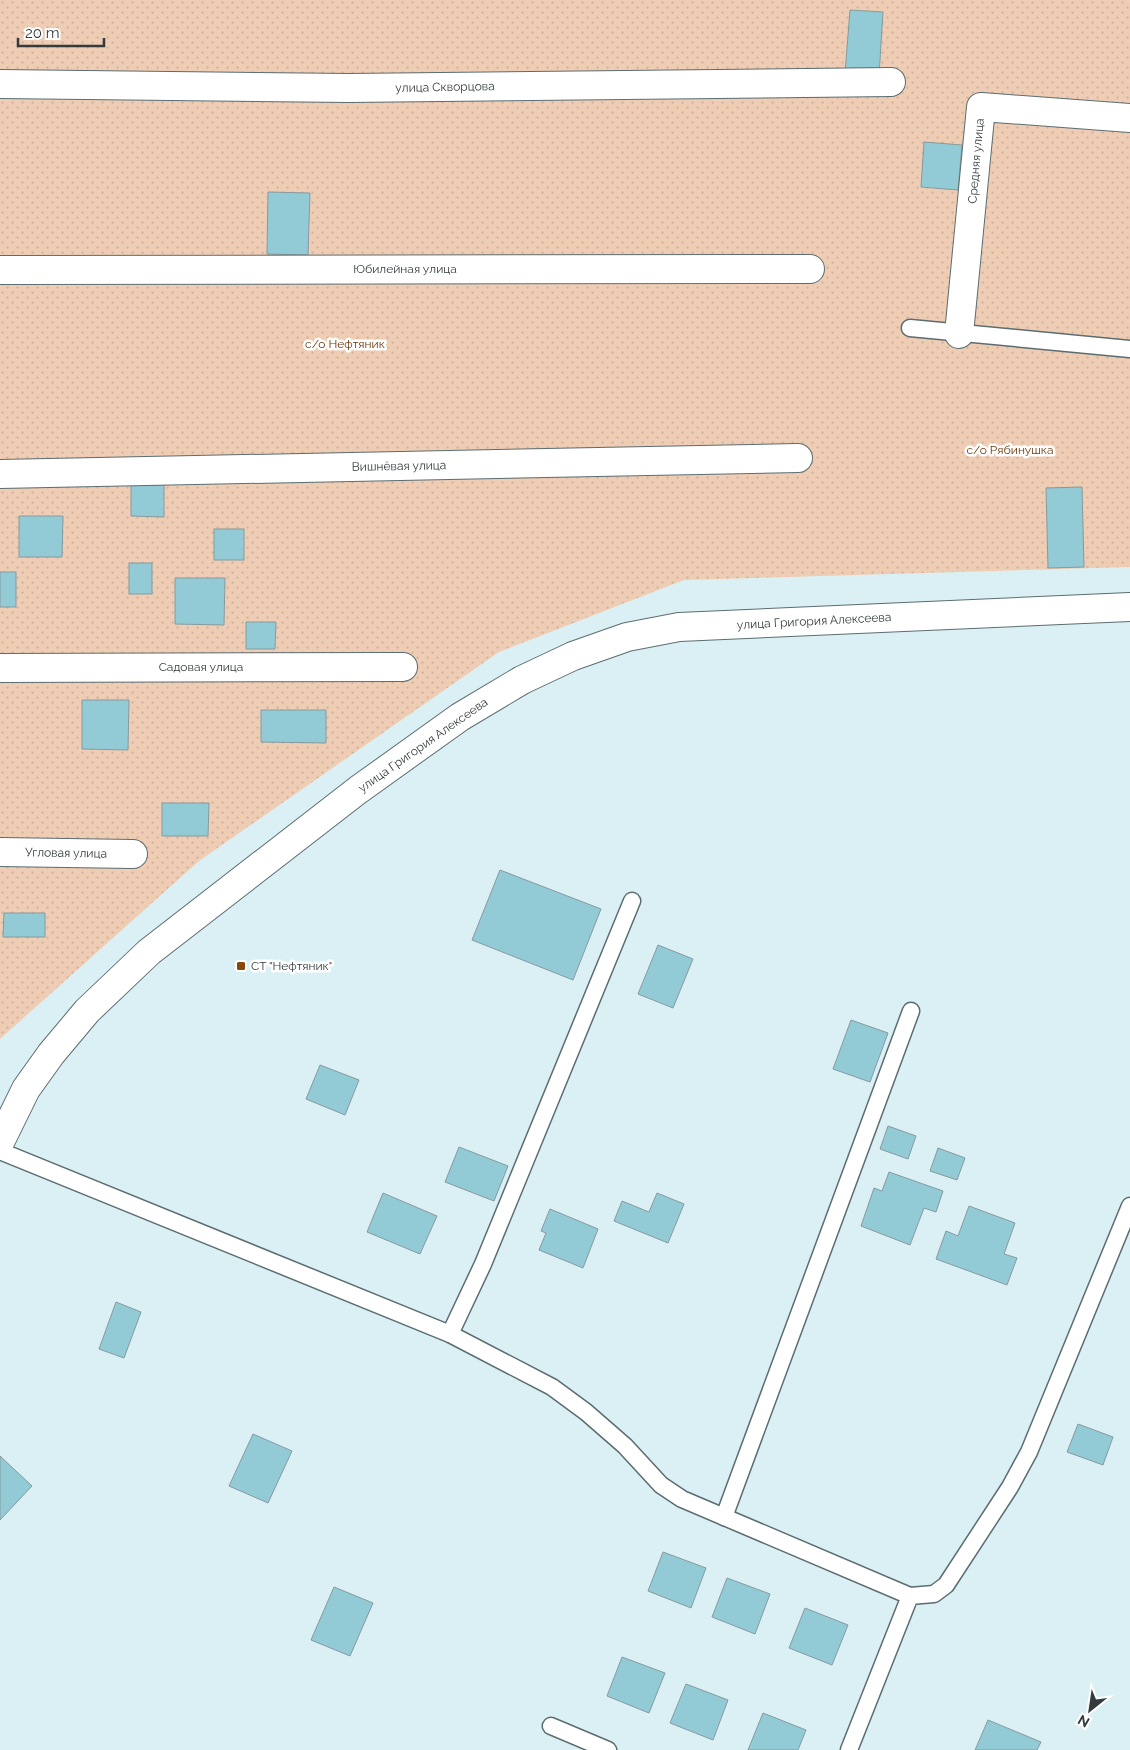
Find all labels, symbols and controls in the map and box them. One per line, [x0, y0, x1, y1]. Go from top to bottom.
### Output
scale bar [18, 15, 104, 47]
text: 20 m [25, 24, 60, 42]
street label: улица Скворцова [395, 79, 495, 95]
street label: Средняя улица [965, 118, 987, 204]
street label: Юбилейная улица [353, 262, 457, 276]
park label: с/о Нефтяник [305, 337, 385, 351]
park label: с/о Рябинушка [966, 443, 1054, 457]
street label: Вишнёвая улица [352, 458, 446, 474]
street label: улица Григория Алексеева [736, 610, 892, 632]
street label: Садовая улица [159, 660, 243, 674]
street label: улица Григория Алексеева [356, 695, 490, 795]
street label: Угловая улица [25, 845, 107, 861]
place label: СТ "Нефтяник" [251, 959, 332, 973]
marker: СТ "Нефтяник" [235, 960, 247, 972]
north arrow [1065, 1685, 1115, 1735]
text: N [1075, 1712, 1092, 1731]

